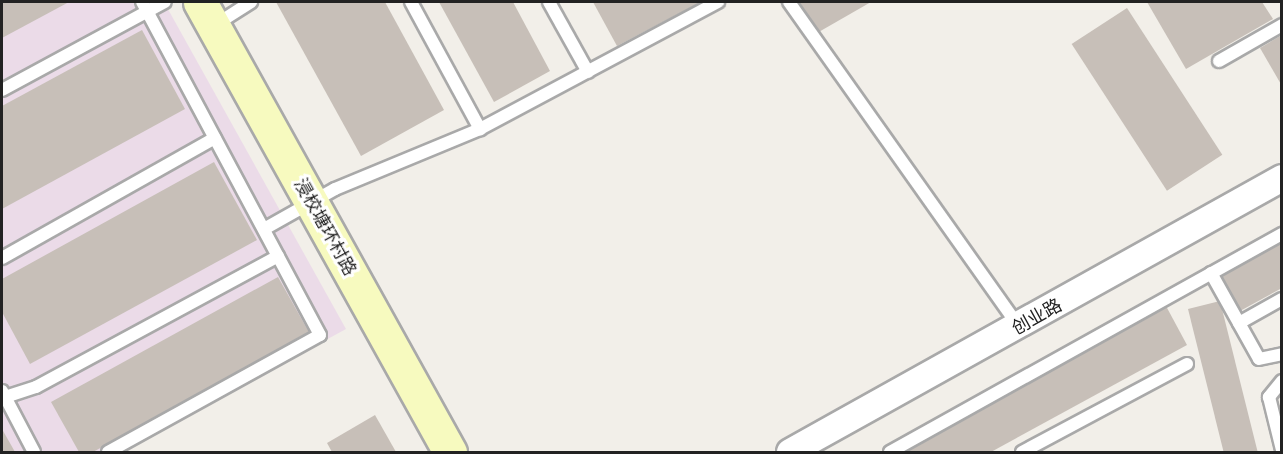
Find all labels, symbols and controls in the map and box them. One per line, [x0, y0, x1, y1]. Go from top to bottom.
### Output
street label: 浸校塘环村路 [289, 175, 361, 279]
street label: 创业路 [1008, 294, 1066, 340]

